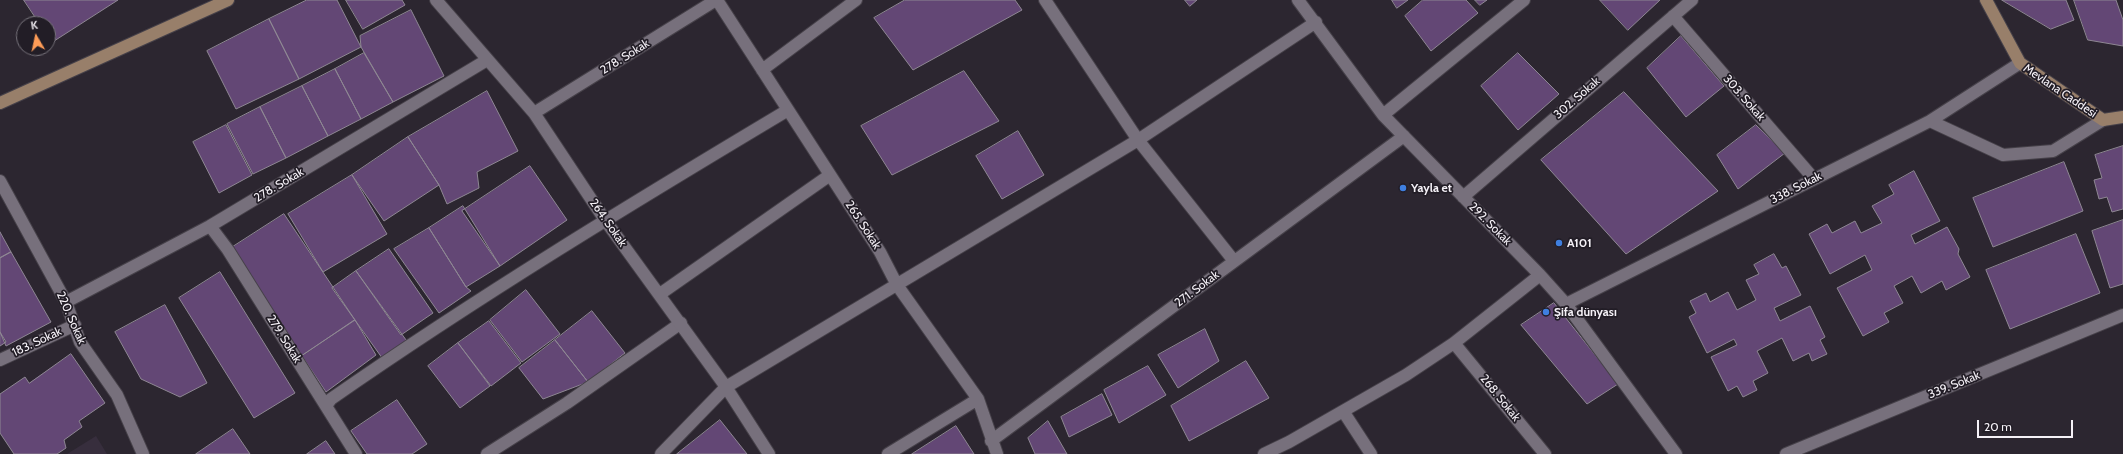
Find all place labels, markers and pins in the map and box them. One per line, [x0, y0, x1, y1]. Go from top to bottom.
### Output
place label: Yayla et [1411, 181, 1452, 195]
marker: Yayla et [1398, 183, 1408, 193]
place label: A101 [1567, 236, 1592, 250]
marker: A101 [1554, 238, 1564, 248]
place label: Şifa dünyası [1554, 305, 1617, 319]
marker: Şifa dünyası [1541, 307, 1551, 317]

